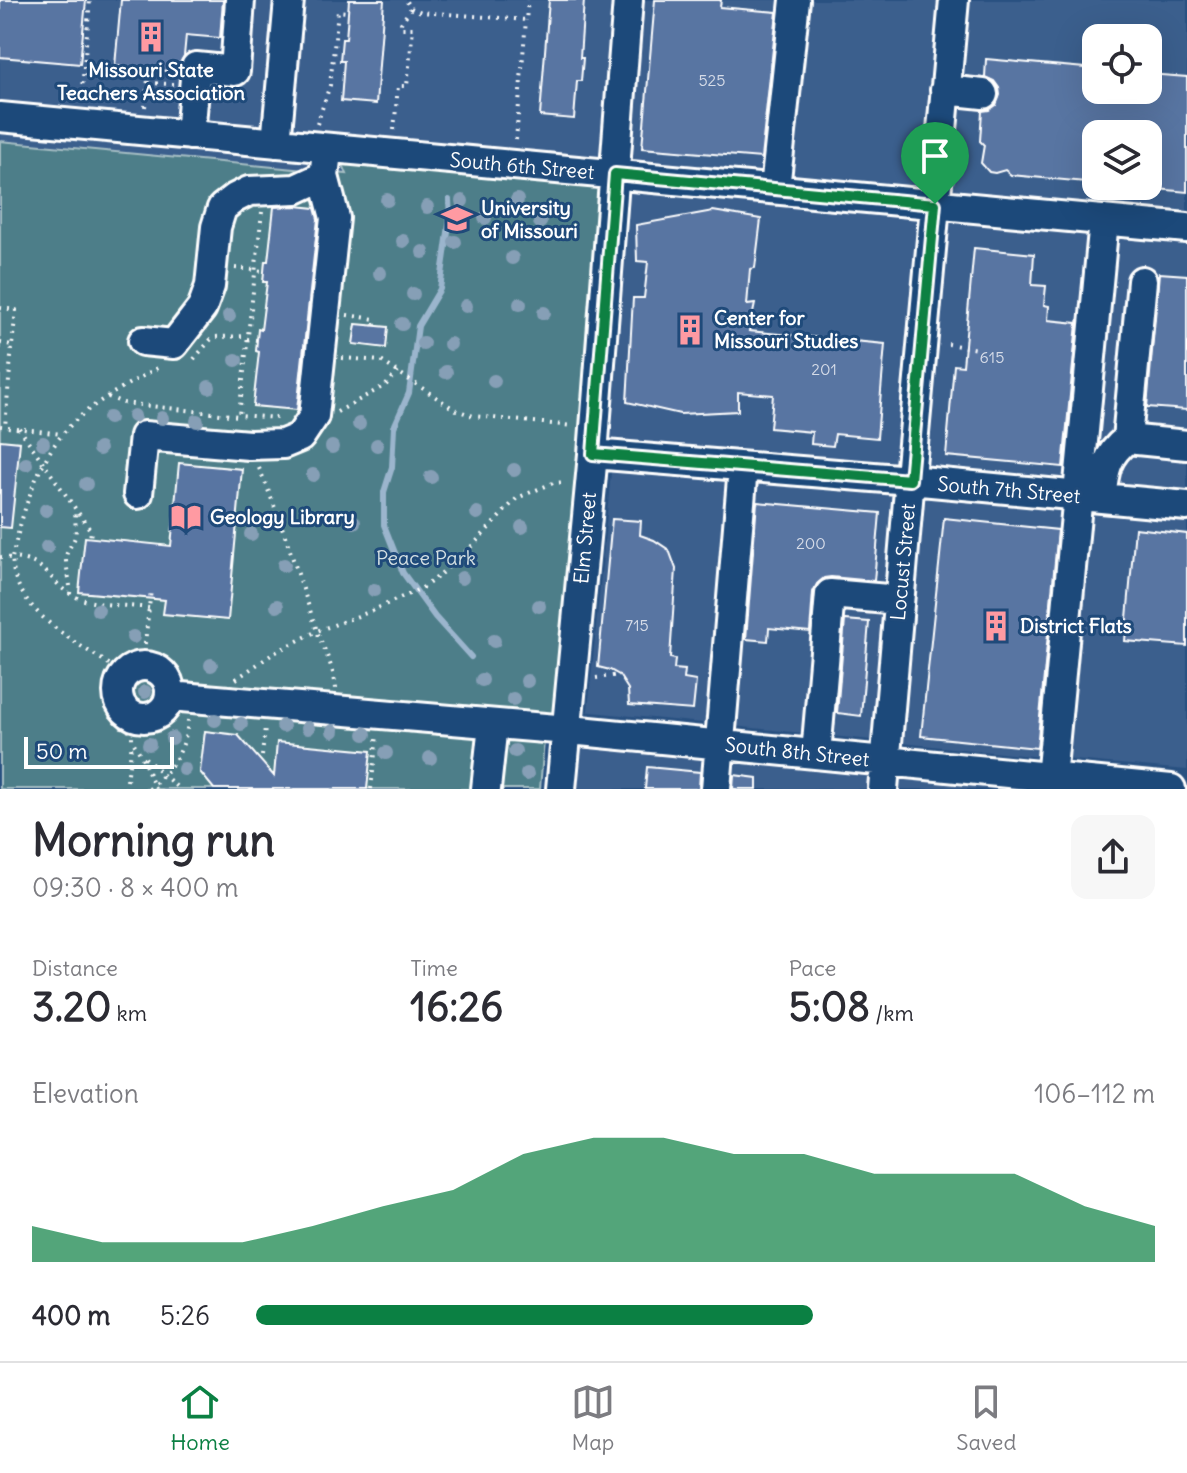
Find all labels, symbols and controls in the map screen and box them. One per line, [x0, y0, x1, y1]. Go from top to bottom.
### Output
building icon: Missouri State Teachers Association [134, 20, 168, 54]
map controls [1082, 24, 1162, 200]
button: locate [1082, 24, 1162, 104]
place label: Missouri State Teachers Association [57, 57, 245, 105]
house number: 525 [698, 70, 726, 90]
button: layers [1082, 120, 1162, 200]
pin [901, 122, 969, 204]
icon: arrive [913, 134, 957, 178]
street label: South 6th Street [449, 147, 596, 184]
place label: University of Missouri [481, 195, 578, 243]
school or university icon: University of Missouri [440, 202, 474, 236]
place label: Center for Missouri Studies [714, 305, 858, 353]
building icon: Center for Missouri Studies [673, 313, 707, 347]
house number: 615 [980, 347, 1004, 367]
house number: 201 [811, 359, 837, 379]
street label: South 7th Street [937, 471, 1082, 508]
street label: Elm Street [568, 491, 601, 585]
library icon: Geology Library [169, 500, 203, 534]
street label: Locust Street [885, 502, 920, 622]
place label: Geology Library [210, 504, 355, 529]
house number: 200 [796, 533, 826, 553]
park label: Peace Park [376, 545, 476, 570]
building icon: District Flats [979, 609, 1013, 643]
place label: District Flats [1020, 613, 1132, 638]
house number: 715 [625, 615, 649, 635]
street label: South 8th Street [724, 731, 871, 772]
scale bar [24, 733, 174, 769]
text: 50 m [36, 737, 88, 765]
text: Morning run [32, 813, 275, 868]
button: share [1071, 815, 1155, 899]
text: 09:30 · 8 × 400 m [32, 871, 239, 904]
text: Distance [32, 954, 118, 982]
text: Time [410, 954, 458, 982]
text: Pace [789, 954, 836, 982]
text: 3.20 [32, 982, 111, 1032]
text: 16:26 [410, 982, 503, 1032]
text: 5:08 [789, 982, 870, 1032]
text: km [111, 999, 147, 1027]
text: /km [870, 999, 914, 1027]
text: Elevation [32, 1077, 139, 1110]
text: 106–112 m [1034, 1077, 1155, 1110]
text: 400 m [32, 1299, 110, 1332]
text: 5:26 [160, 1299, 210, 1332]
tab: Home [171, 1380, 230, 1456]
tab: Map [571, 1380, 615, 1456]
tab: Saved [956, 1380, 1016, 1456]

